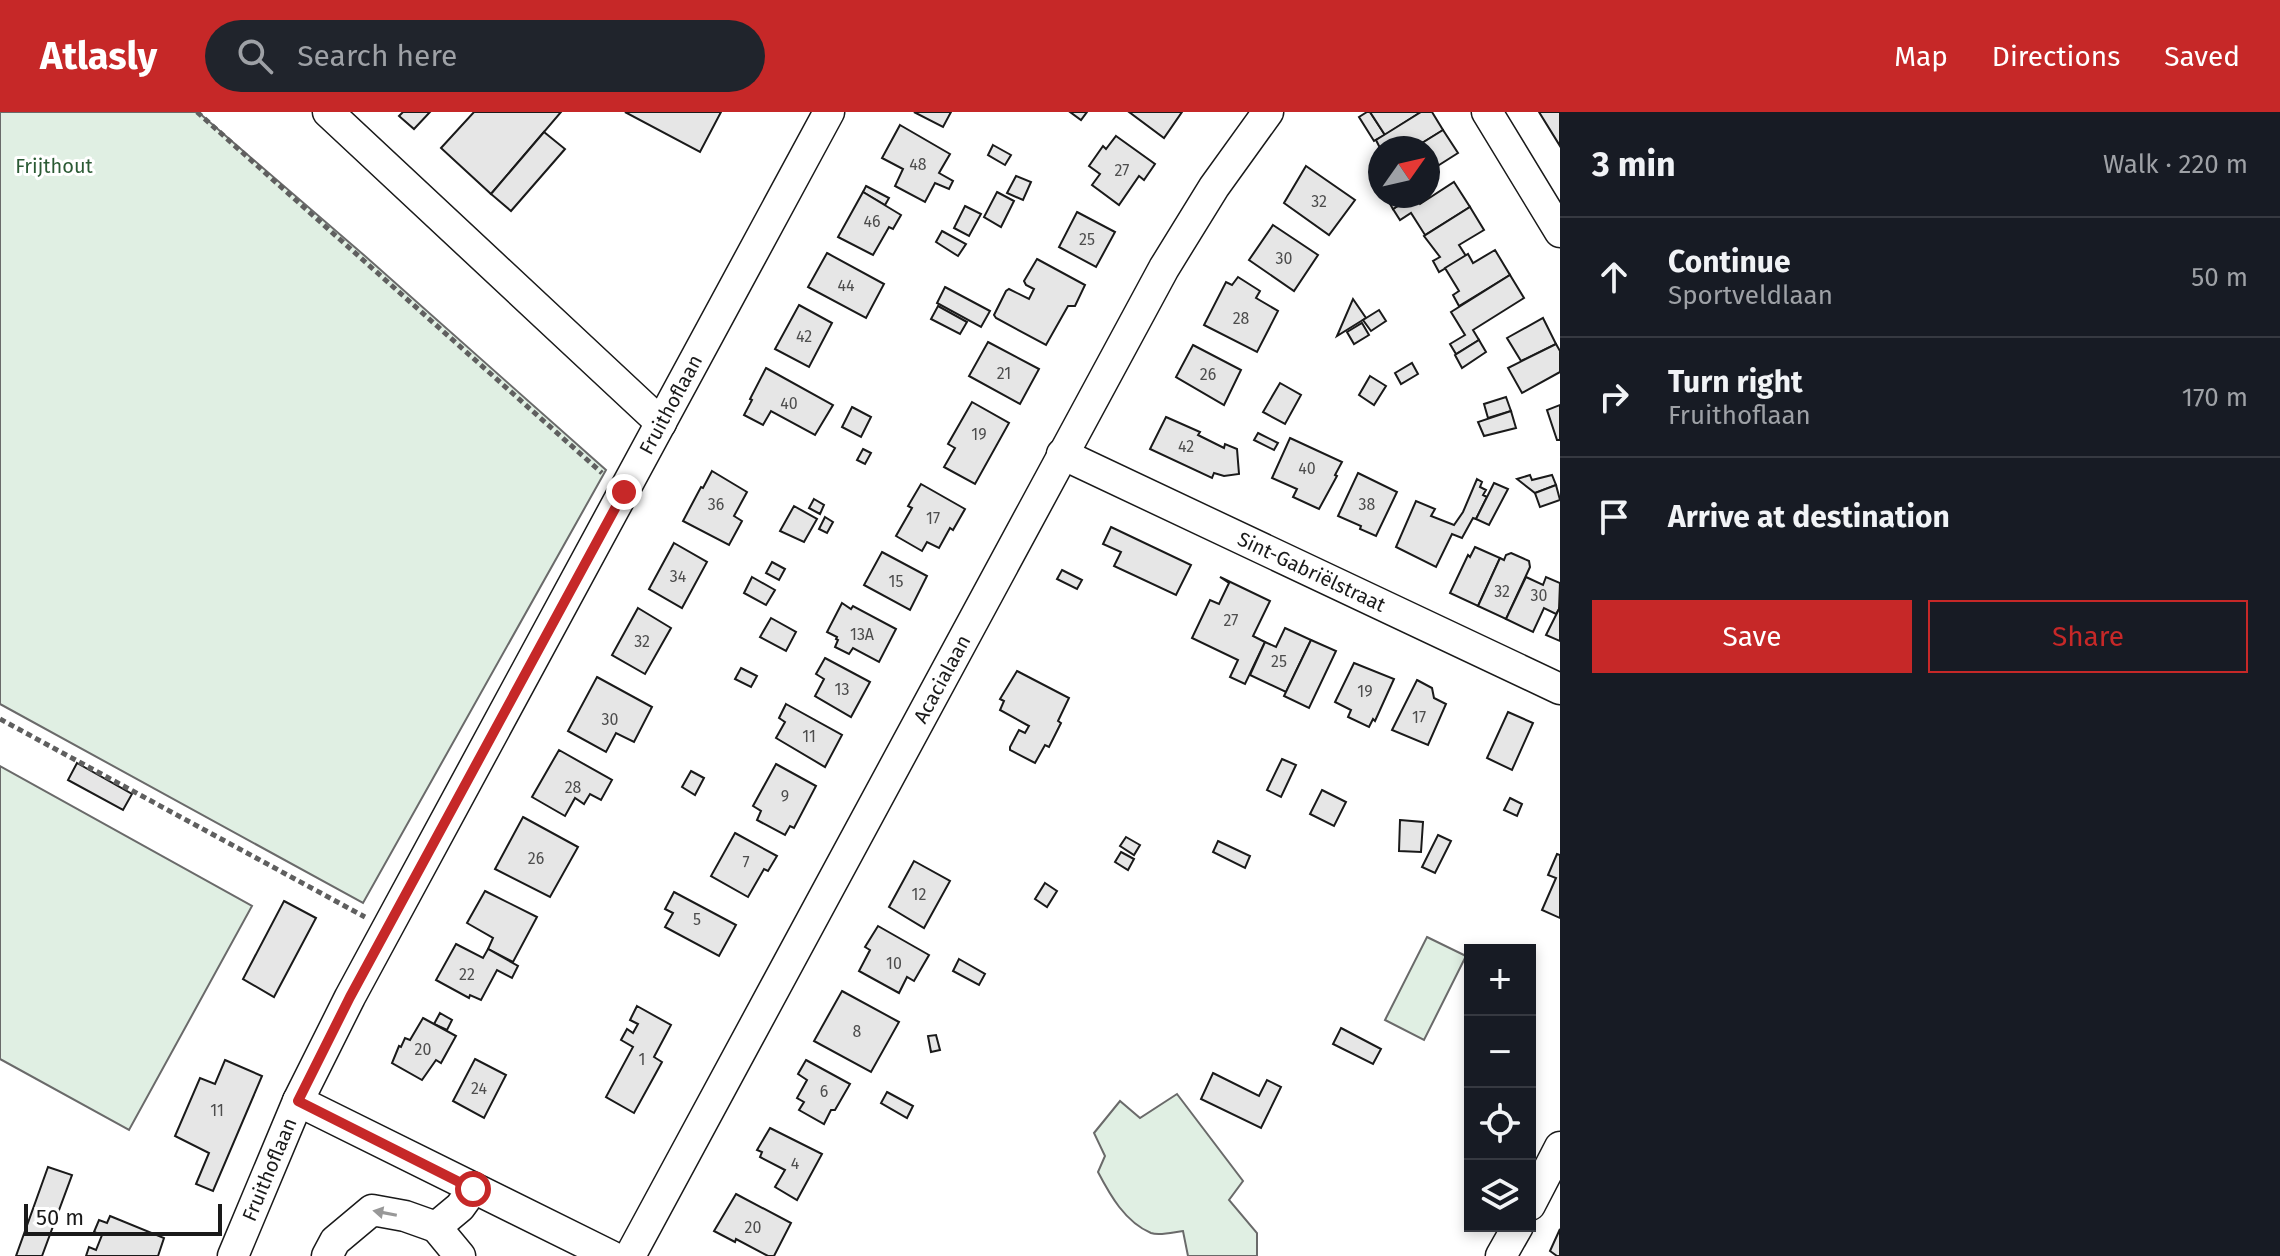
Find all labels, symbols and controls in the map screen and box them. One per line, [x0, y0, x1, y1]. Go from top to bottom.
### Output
search box [205, 20, 765, 92]
text: Atlasly [40, 33, 157, 79]
icon: search [233, 34, 277, 78]
text: Search here [297, 38, 457, 74]
text: Map [1894, 40, 1948, 73]
text: Directions [1992, 40, 2120, 73]
text: Saved [2164, 40, 2240, 73]
north arrow [1368, 136, 1440, 208]
text: 3 min [1592, 144, 1676, 185]
text: Walk · 220 m [2103, 149, 2248, 180]
park label: Frijthout [15, 154, 94, 178]
house number: 48 [909, 155, 927, 174]
house number: 27 [1115, 161, 1129, 180]
house number: 32 [1311, 192, 1327, 211]
house number: 46 [863, 212, 881, 231]
house number: 25 [1079, 230, 1095, 249]
text: Continue [1668, 244, 1791, 280]
house number: 30 [1276, 249, 1293, 268]
icon: ahead [1592, 255, 1636, 299]
text: 50 m [2191, 262, 2248, 293]
house number: 44 [837, 276, 855, 295]
text: Sportveldlaan [1668, 280, 1833, 311]
house number: 28 [1233, 309, 1250, 328]
house number: 42 [796, 327, 812, 346]
street label: Fruithoflaan [634, 351, 707, 459]
house number: 21 [997, 364, 1011, 383]
text: Turn right [1668, 364, 1803, 400]
house number: 26 [1200, 365, 1216, 384]
icon: right [1592, 375, 1636, 419]
text: 170 m [2182, 382, 2248, 413]
house number: 40 [780, 394, 798, 413]
text: Fruithoflaan [1668, 400, 1811, 431]
house number: 19 [971, 425, 987, 444]
house number: 42 [1178, 437, 1194, 456]
house number: 40 [1298, 459, 1316, 478]
route end [606, 474, 642, 510]
house number: 36 [708, 495, 724, 514]
house number: 38 [1359, 495, 1376, 514]
icon: arrive [1592, 495, 1636, 539]
text: Arrive at destination [1668, 499, 1950, 535]
house number: 17 [926, 509, 940, 528]
street label: Sint-Gabriëlstraat [1234, 527, 1390, 617]
house number: 34 [670, 567, 687, 586]
house number: 15 [889, 572, 903, 591]
house number: 32 [1494, 582, 1510, 601]
house number: 30 [1531, 586, 1548, 605]
button: Save [1592, 600, 1912, 673]
button: Share [1928, 600, 2248, 673]
house number: 27 [1224, 611, 1238, 630]
house number: 13A [850, 625, 875, 644]
street label: Acacialaan [908, 631, 975, 727]
house number: 32 [634, 632, 650, 651]
house number: 25 [1271, 652, 1287, 671]
house number: 13 [835, 680, 849, 699]
house number: 19 [1357, 682, 1373, 701]
house number: 17 [1412, 708, 1426, 727]
house number: 30 [602, 710, 619, 729]
house number: 11 [802, 727, 816, 746]
house number: 28 [565, 778, 582, 797]
house number: 9 [781, 787, 789, 806]
house number: 26 [528, 849, 544, 868]
house number: 7 [742, 853, 750, 872]
house number: 12 [912, 885, 926, 904]
house number: 5 [693, 910, 701, 929]
map controls [1464, 944, 1536, 1232]
button: + [1464, 944, 1536, 1016]
house number: 10 [886, 954, 902, 973]
house number: 22 [459, 965, 475, 984]
button: − [1464, 1016, 1536, 1088]
house number: 8 [853, 1022, 862, 1041]
house number: 20 [415, 1040, 431, 1059]
house number: 1 [639, 1050, 645, 1069]
house number: 24 [471, 1079, 487, 1098]
house number: 6 [820, 1082, 828, 1101]
button: locate [1464, 1088, 1536, 1160]
house number: 11 [210, 1101, 224, 1120]
street label: Fruithoflaan [237, 1114, 302, 1225]
house number: 4 [791, 1154, 800, 1173]
button: layers [1464, 1160, 1536, 1232]
route start [455, 1171, 491, 1207]
scale bar [24, 1200, 222, 1236]
text: 50 m [36, 1204, 84, 1231]
one-way arrow [373, 1206, 398, 1218]
house number: 20 [745, 1218, 761, 1237]

